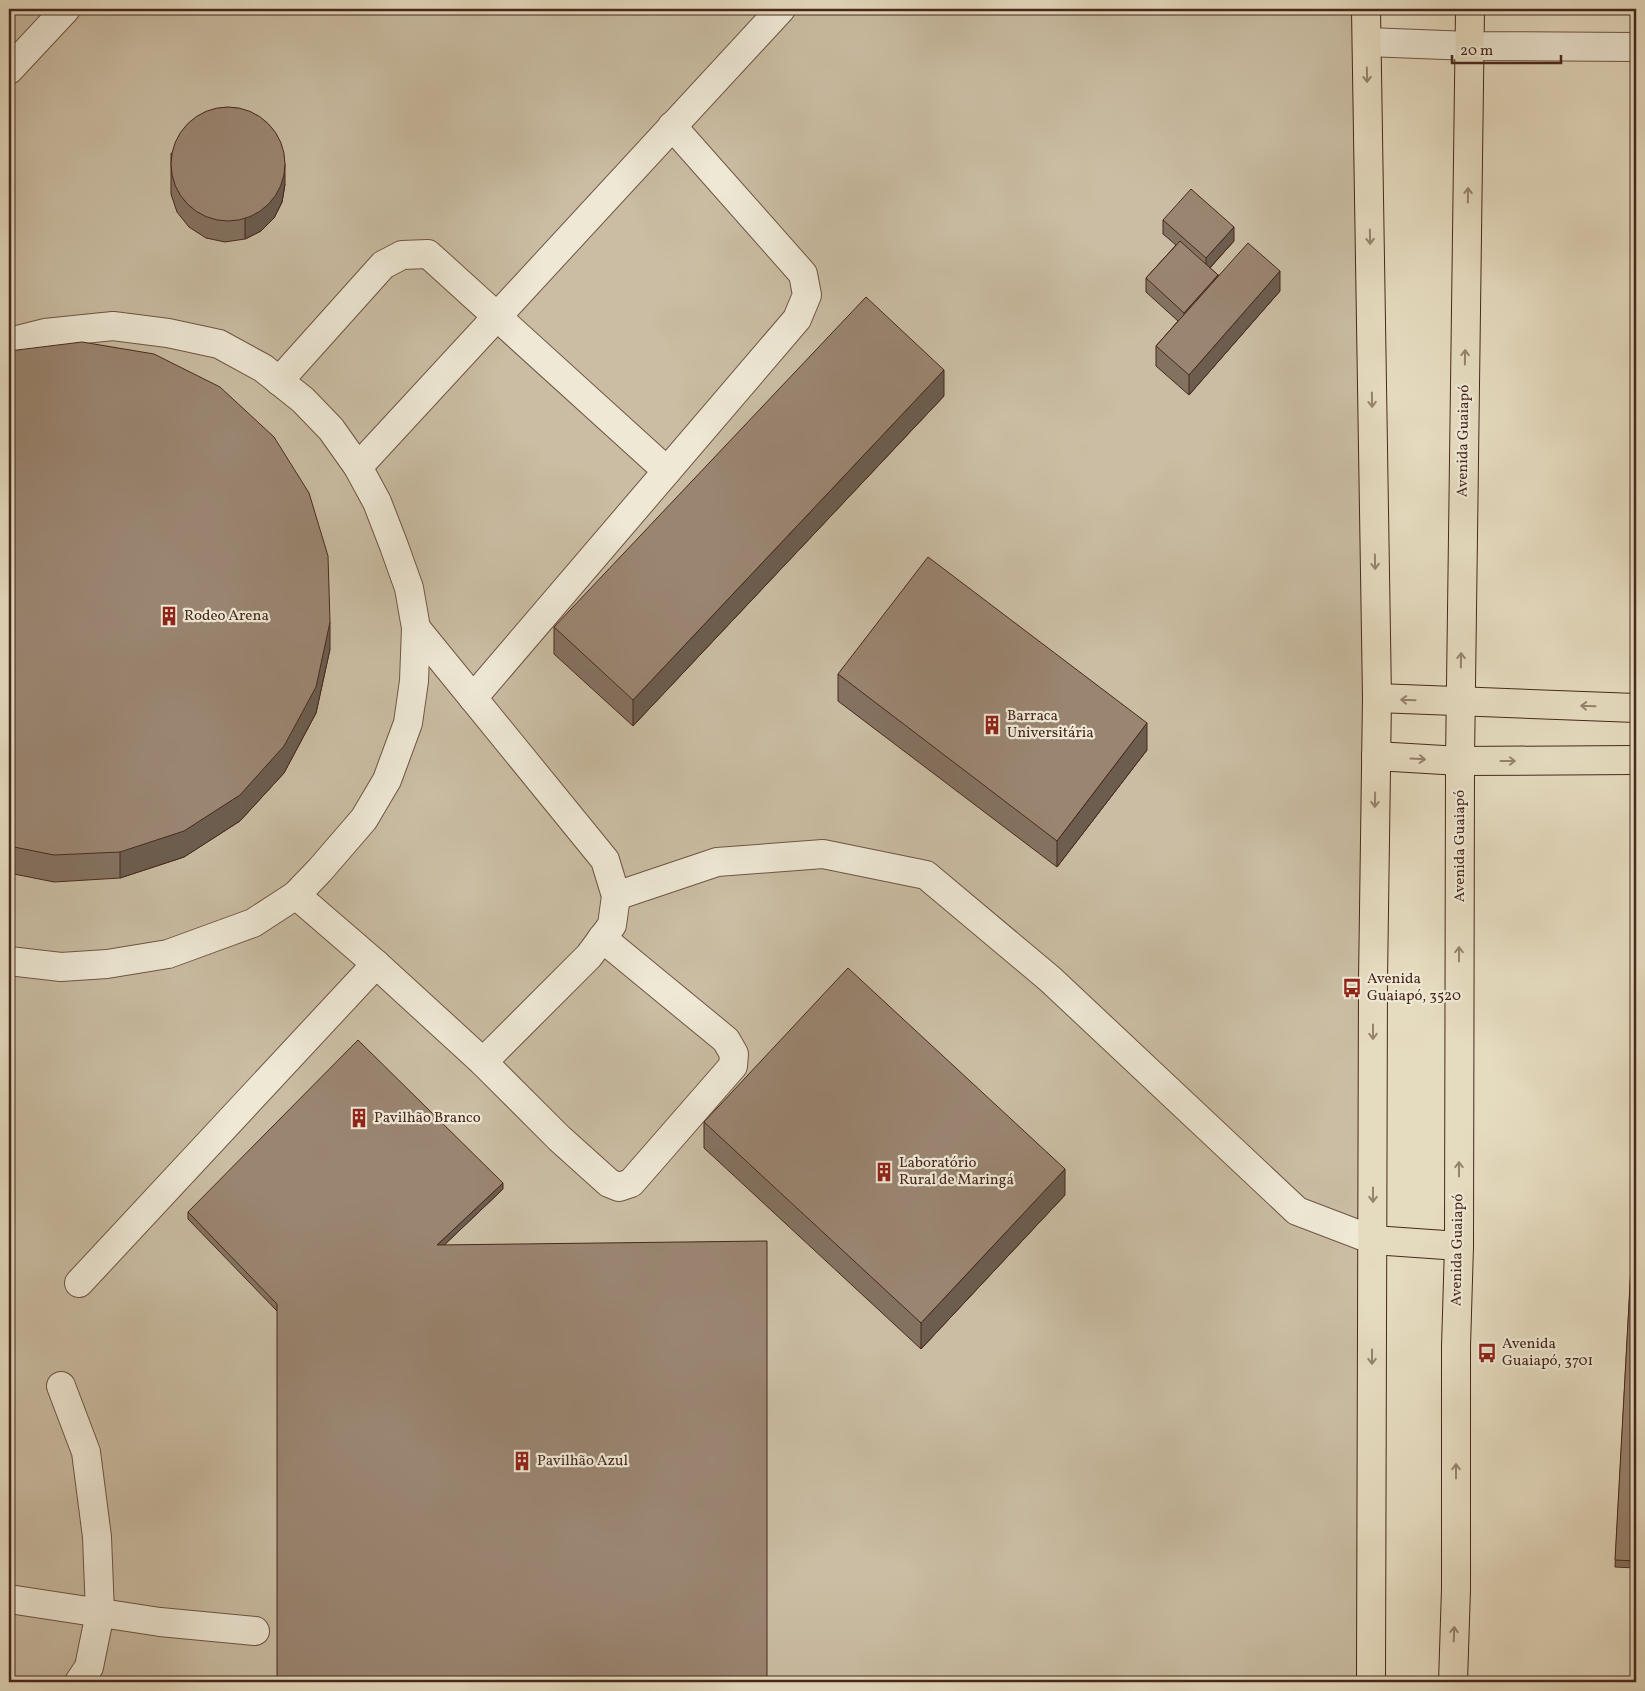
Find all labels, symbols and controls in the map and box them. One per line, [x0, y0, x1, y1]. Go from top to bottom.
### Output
scale bar [1452, 32, 1561, 64]
text: 20 m [1460, 41, 1493, 62]
one-way arrow [1362, 66, 1372, 83]
one-way arrow [1463, 187, 1473, 204]
one-way arrow [1365, 229, 1375, 245]
one-way arrow [1461, 350, 1470, 366]
street label: Avenida Guaiapó [1453, 385, 1475, 497]
one-way arrow [1367, 392, 1377, 408]
one-way arrow [1370, 554, 1380, 570]
building icon: Rodeo Arena [158, 605, 180, 627]
place label: Rodeo Arena [184, 606, 269, 627]
one-way arrow [1456, 652, 1466, 668]
one-way arrow [1400, 695, 1416, 704]
one-way arrow [1580, 702, 1596, 711]
place label: Barraca Universitária [1007, 706, 1094, 744]
building icon: Barraca Universitária [981, 714, 1003, 736]
one-way arrow [1409, 754, 1425, 763]
one-way arrow [1500, 757, 1516, 766]
street label: Avenida Guaiapó [1450, 790, 1471, 902]
one-way arrow [1370, 791, 1380, 807]
one-way arrow [1454, 946, 1464, 962]
place label: Avenida Guaiapó, 3520 [1367, 969, 1461, 1007]
bus stop icon: Avenida Guaiapó, 3520 [1341, 977, 1363, 999]
one-way arrow [1368, 1024, 1378, 1040]
building icon: Pavilhão Branco [348, 1107, 370, 1129]
place label: Pavilhão Branco [374, 1108, 481, 1129]
place label: Laboratório Rural de Maringá [899, 1153, 1014, 1191]
building icon: Laboratório Rural de Maringá [873, 1161, 895, 1183]
one-way arrow [1454, 1161, 1464, 1177]
one-way arrow [1368, 1186, 1378, 1202]
street label: Avenida Guaiapó [1447, 1194, 1469, 1306]
place label: Avenida Guaiapó, 3701 [1502, 1334, 1593, 1372]
bus stop icon: Avenida Guaiapó, 3701 [1476, 1342, 1498, 1364]
one-way arrow [1367, 1348, 1377, 1365]
building icon: Pavilhão Azul [511, 1450, 533, 1472]
place label: Pavilhão Azul [537, 1451, 628, 1472]
one-way arrow [1451, 1463, 1461, 1480]
one-way arrow [1450, 1626, 1459, 1642]

